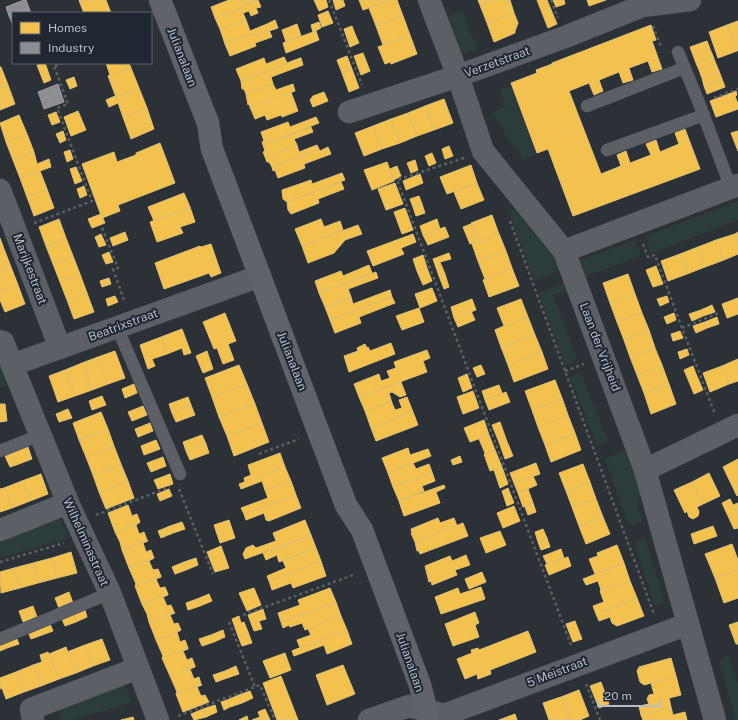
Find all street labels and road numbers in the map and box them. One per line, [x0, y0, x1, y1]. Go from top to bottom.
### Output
street label: Julianalaan [164, 25, 200, 89]
street label: Verzetstraat [462, 44, 532, 80]
street label: Marijkestraat [10, 232, 50, 306]
street label: Laan der Vrijheid [577, 301, 623, 393]
street label: Beatrixstraat [86, 306, 160, 344]
street label: Julianalaan [274, 329, 310, 393]
street label: Wilhelminastraat [60, 496, 112, 589]
street label: Julianalaan [393, 630, 427, 694]
street label: 5 Meistraat [525, 654, 590, 690]

